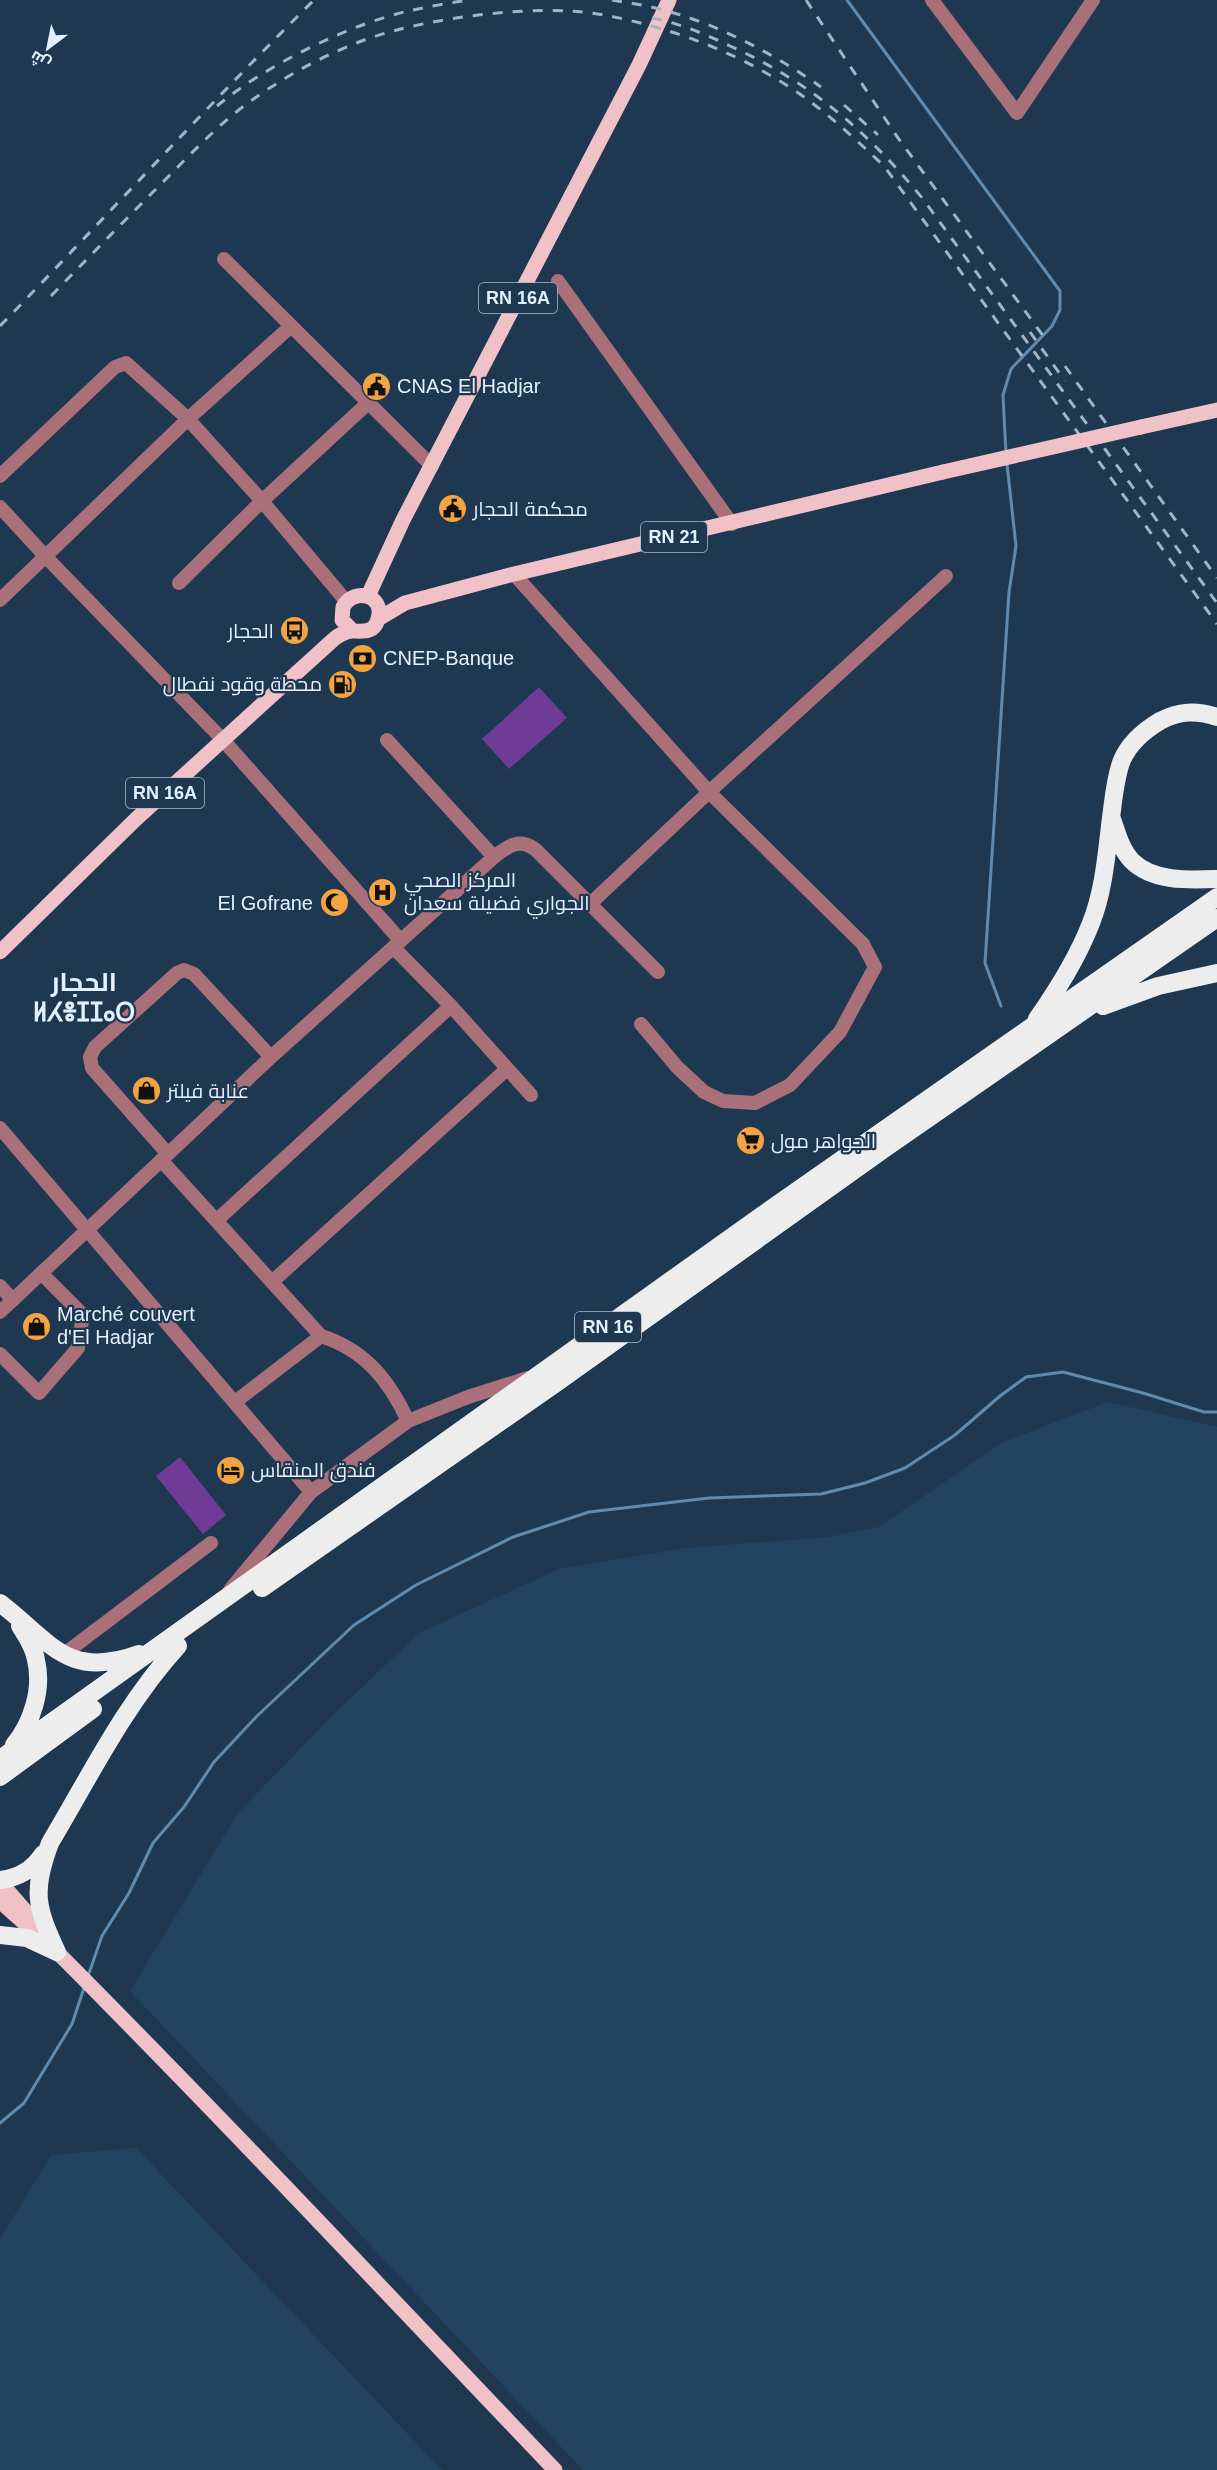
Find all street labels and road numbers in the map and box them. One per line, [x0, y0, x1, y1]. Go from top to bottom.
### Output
road number: RN 16A [479, 283, 557, 313]
road number: RN 21 [641, 522, 707, 552]
road number: RN 16A [126, 778, 204, 808]
road number: RN 16 [575, 1312, 641, 1342]

